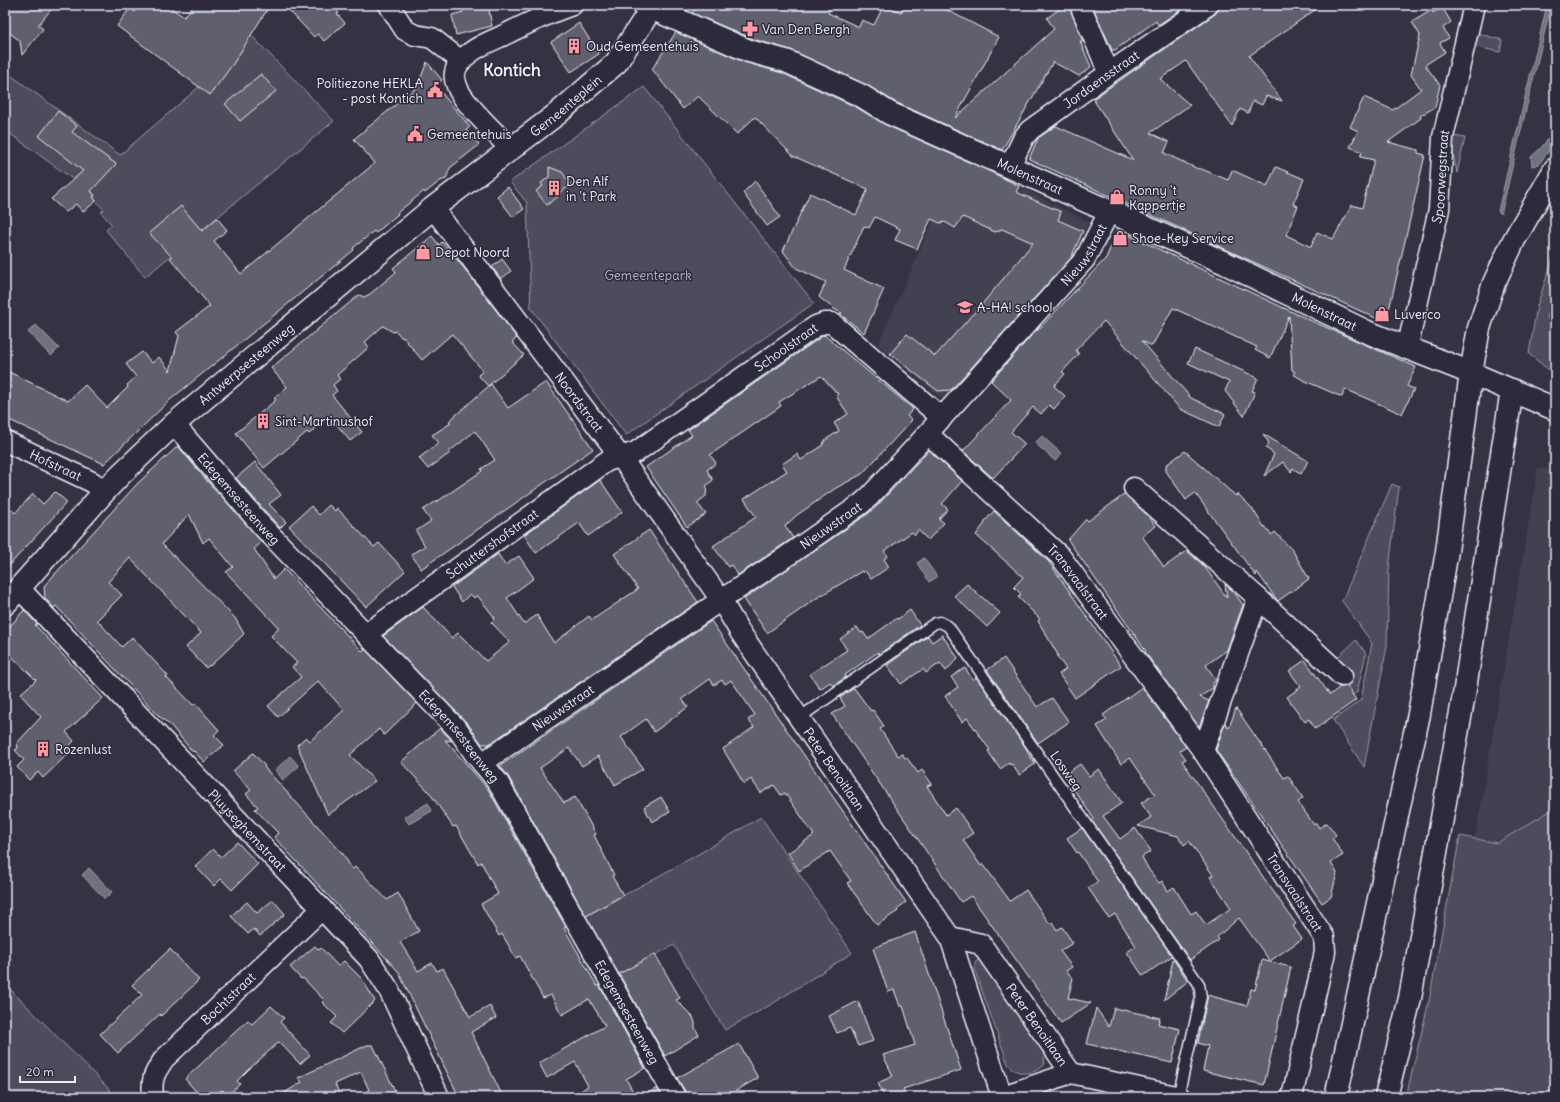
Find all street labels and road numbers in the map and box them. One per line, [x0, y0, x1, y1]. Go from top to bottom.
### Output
street label: Jordaensstraat [1060, 46, 1143, 112]
street label: Gemeenteplein [526, 70, 605, 140]
street label: Spoorwegstraat [1427, 127, 1453, 225]
street label: Molenstraat [995, 154, 1066, 198]
street label: Nieuwstraat [1057, 220, 1110, 289]
street label: Molenstraat [1289, 288, 1360, 334]
street label: Antwerpsesteenweg [195, 319, 297, 409]
street label: Schoolstraat [751, 319, 821, 375]
street label: Noordstraat [551, 369, 608, 436]
street label: Hofstraat [27, 445, 85, 485]
street label: Edegemsesteenweg [194, 449, 284, 548]
street label: Nieuwstraat [797, 497, 865, 553]
street label: Schuttershofstraat [442, 504, 542, 582]
street label: Transvaalstraat [1044, 540, 1113, 623]
street label: Nieuwstraat [529, 680, 598, 735]
street label: Edegemsesteenweg [415, 686, 503, 786]
street label: Peter Benoitlaan [800, 724, 869, 814]
street label: Losweg [1046, 748, 1086, 794]
street label: Pluyseghemstraat [205, 786, 291, 875]
street label: Transvaalstraat [1263, 850, 1327, 935]
street label: Edegemsesteenweg [591, 957, 663, 1067]
street label: Bochtstraat [197, 968, 259, 1028]
street label: Peter Benoitlaan [1002, 980, 1072, 1070]

